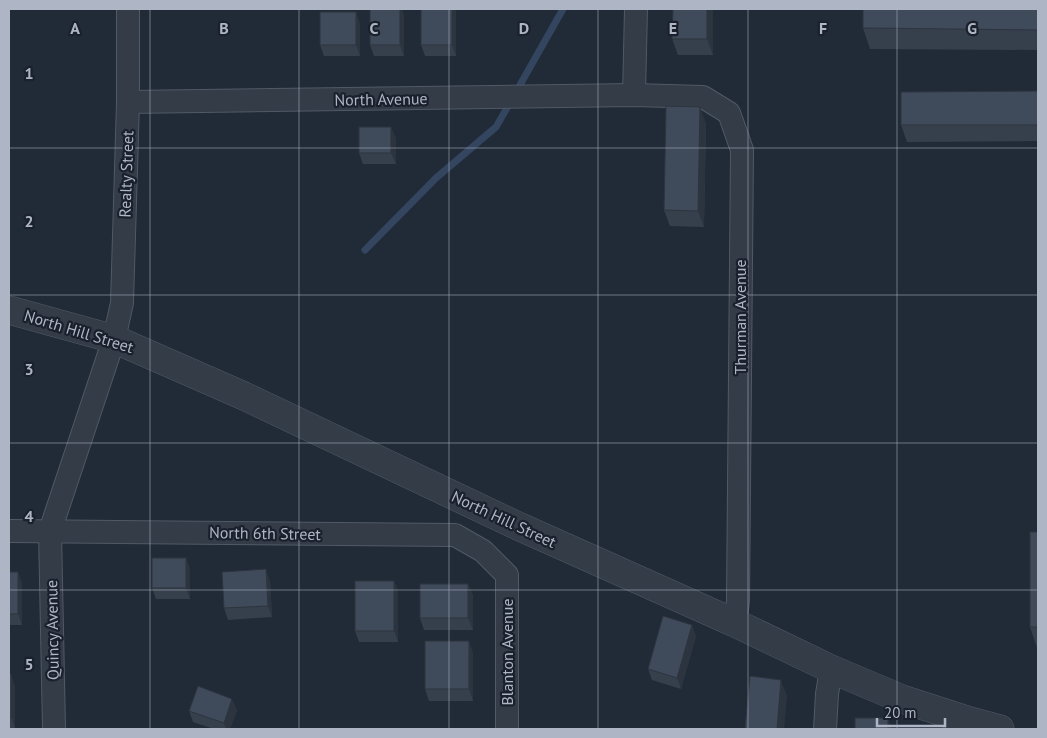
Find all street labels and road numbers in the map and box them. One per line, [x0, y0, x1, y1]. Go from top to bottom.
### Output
street label: North Avenue [334, 88, 428, 110]
street label: Realty Street [114, 130, 138, 218]
street label: Thurman Avenue [730, 259, 750, 375]
street label: North Hill Street [22, 305, 137, 357]
street label: North Hill Street [448, 486, 560, 552]
street label: North 6th Street [209, 522, 322, 544]
street label: Quincy Avenue [41, 580, 63, 680]
street label: Blanton Avenue [497, 598, 517, 706]

